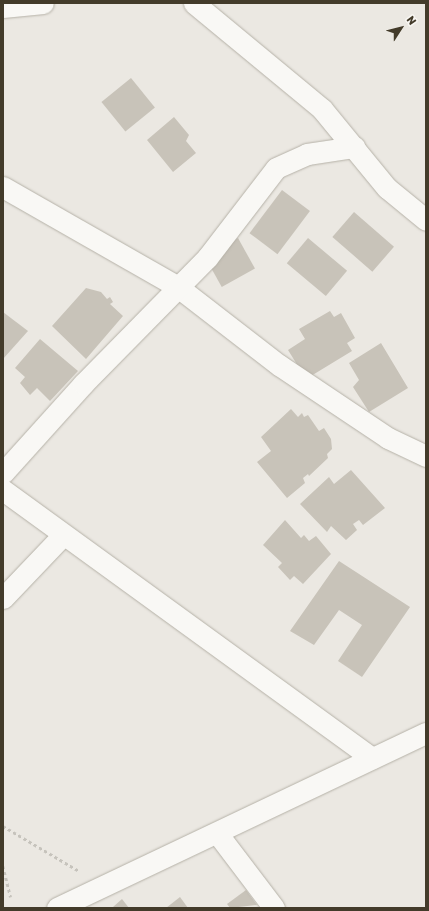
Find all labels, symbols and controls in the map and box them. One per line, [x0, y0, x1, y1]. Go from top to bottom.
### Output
north arrow [381, 8, 421, 48]
text: N [404, 14, 419, 28]

